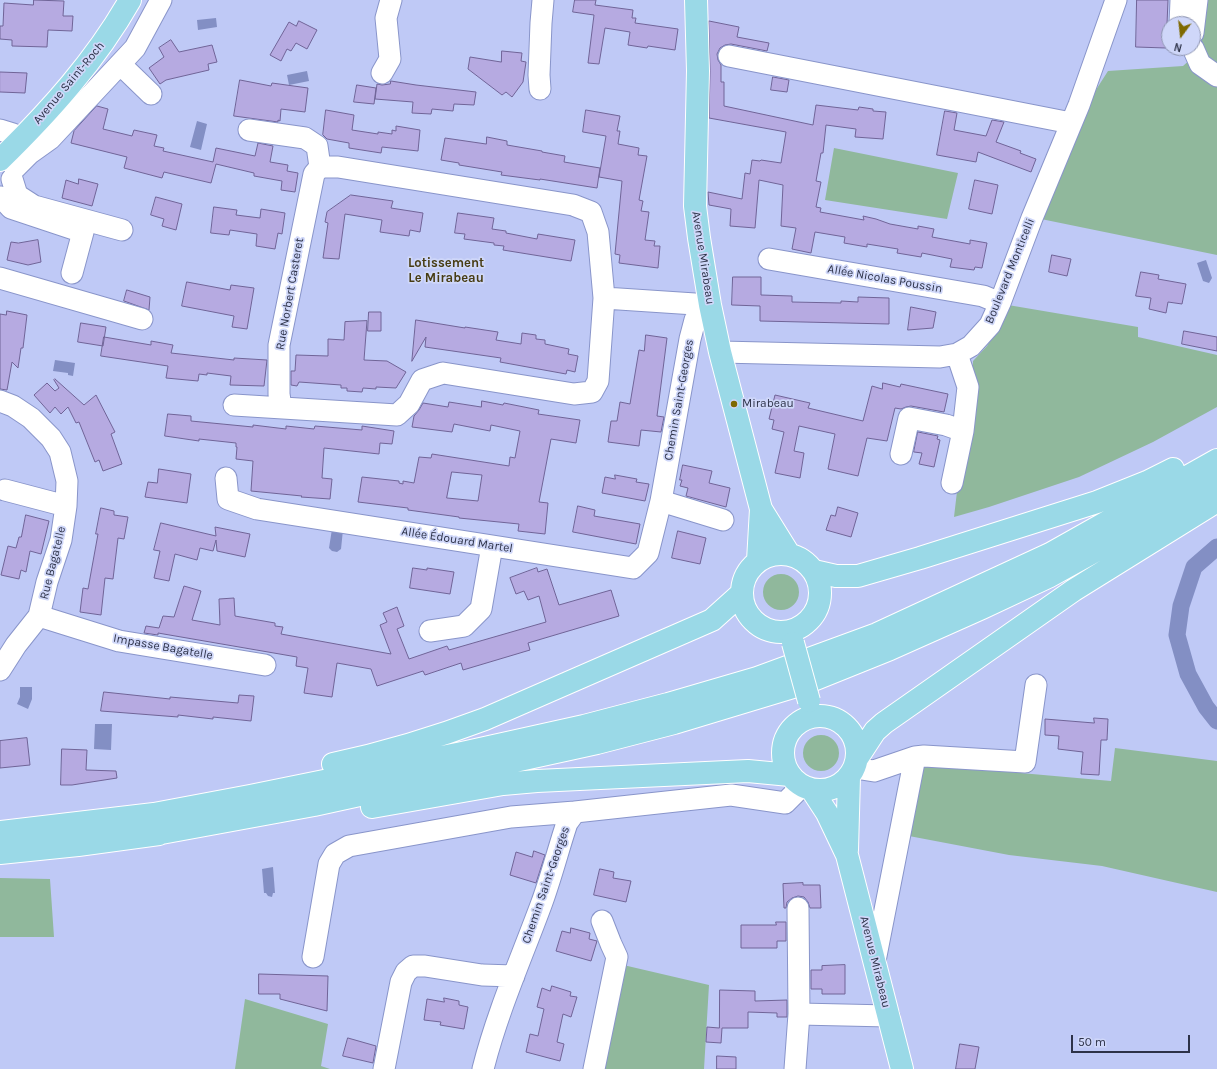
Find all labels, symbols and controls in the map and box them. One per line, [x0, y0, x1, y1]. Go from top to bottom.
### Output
north arrow [1161, 16, 1201, 56]
street label: Avenue Saint-Roch [30, 39, 108, 127]
text: N [1173, 40, 1184, 54]
street label: Avenue Mirabeau [689, 210, 717, 306]
street label: Boulevard Monticelli [982, 216, 1038, 326]
street label: Rue Norbert Casteret [273, 237, 307, 351]
district label: Lotissement Le Mirabeau [408, 255, 484, 286]
street label: Allée Nicolas Poussin [826, 262, 944, 296]
street label: Chemin Saint-Georges [661, 338, 697, 462]
place label: Mirabeau [742, 397, 794, 411]
marker: Mirabeau [729, 399, 739, 409]
street label: Allée Édouard Martel [400, 524, 514, 556]
street label: Rue Bagatelle [37, 525, 69, 601]
street label: Impasse Bagatelle [112, 631, 214, 663]
street label: Chemin Saint-Georges [519, 825, 573, 945]
street label: Avenue Mirabeau [857, 915, 893, 1009]
scale bar [1073, 1027, 1192, 1053]
text: 50 m [1078, 1035, 1106, 1049]

